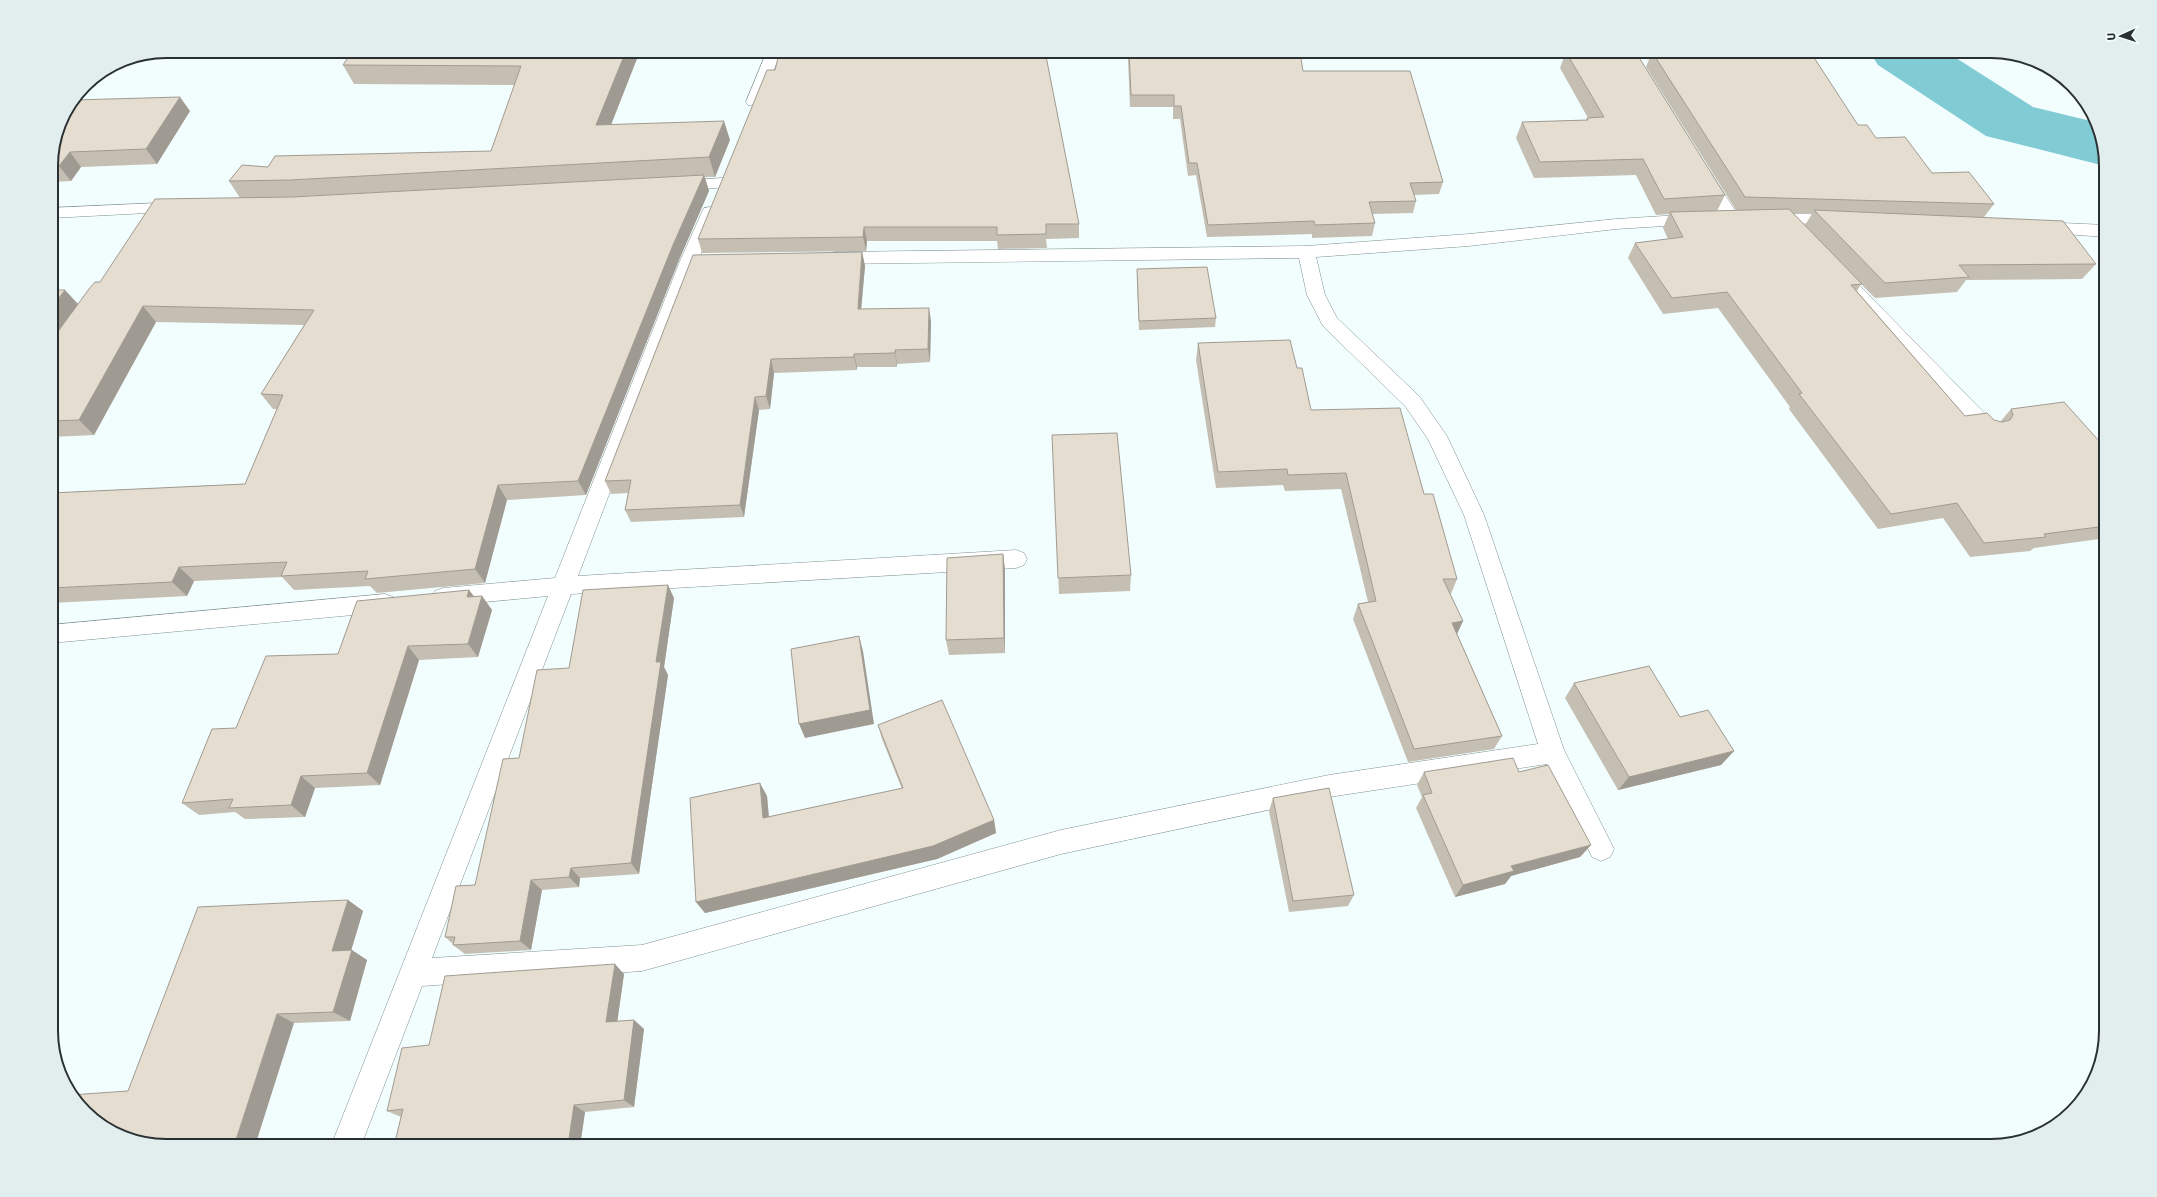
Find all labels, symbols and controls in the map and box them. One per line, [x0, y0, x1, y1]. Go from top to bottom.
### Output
north arrow [2101, 16, 2141, 56]
text: U [2103, 32, 2119, 41]

